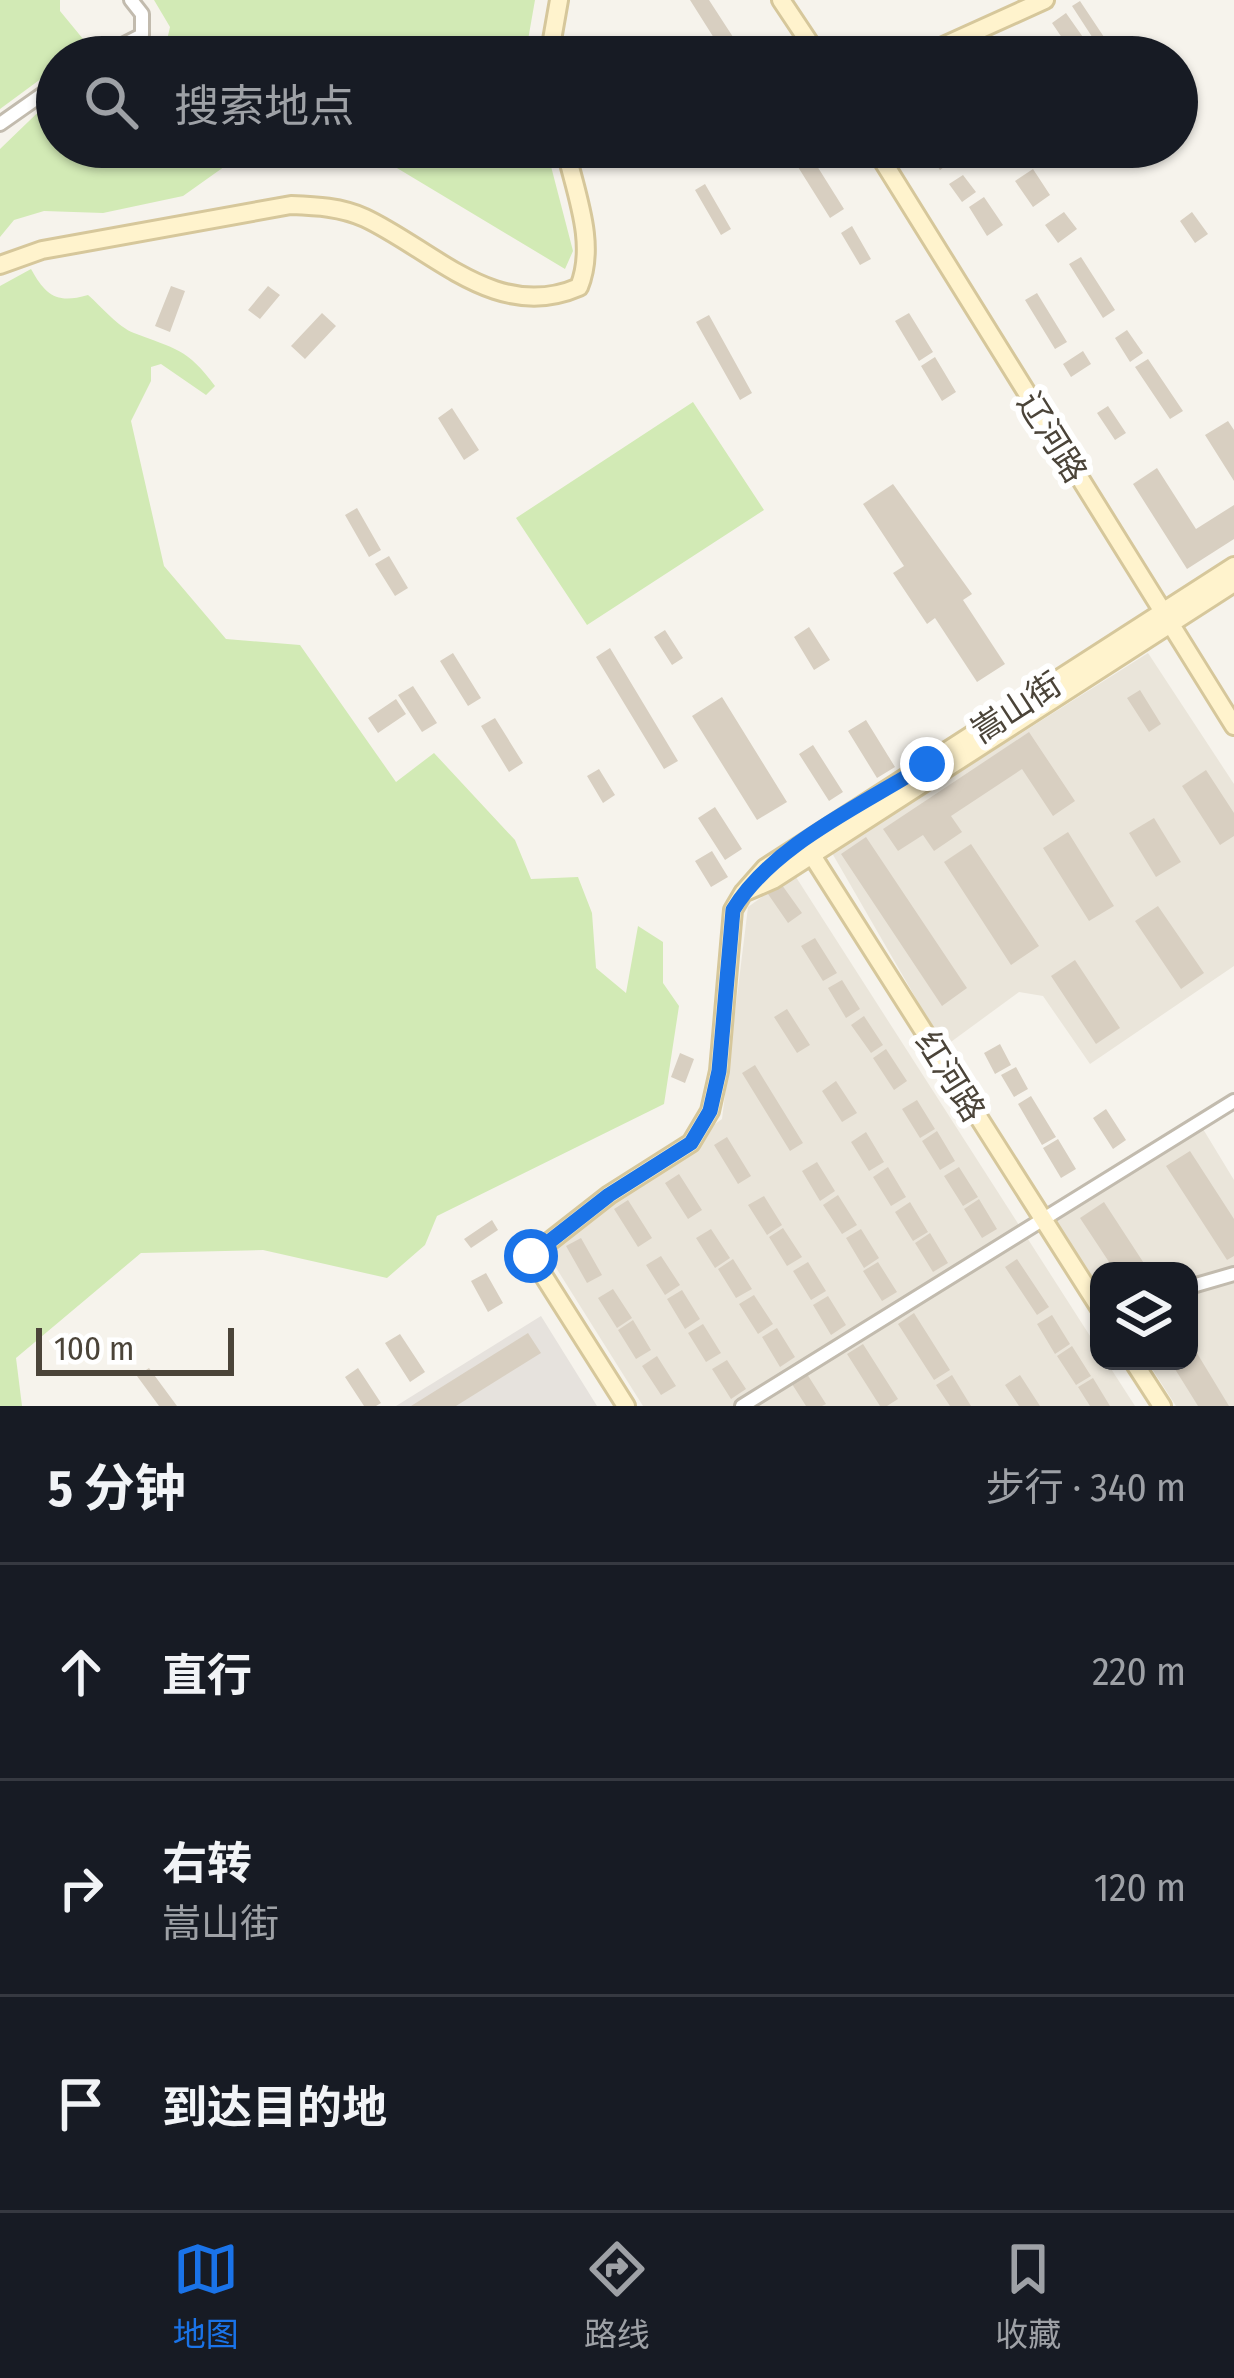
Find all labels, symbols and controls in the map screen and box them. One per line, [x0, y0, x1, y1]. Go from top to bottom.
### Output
search box [36, 36, 1198, 168]
icon: search [78, 69, 144, 135]
text: 搜索地点 [174, 80, 354, 134]
street label: 辽河路 [1009, 385, 1095, 490]
street label: 嵩山街 [964, 664, 1069, 752]
route end [900, 737, 954, 791]
street label: 红河路 [907, 1024, 993, 1129]
route start [504, 1229, 558, 1283]
map controls [1090, 1262, 1198, 1370]
button: layers [1090, 1262, 1198, 1370]
scale bar [36, 1322, 234, 1375]
text: 100 m [54, 1329, 134, 1369]
text: 5 分钟 [48, 1458, 186, 1520]
text: 步行 · 340 m [986, 1465, 1186, 1511]
icon: ahead [48, 1639, 114, 1705]
text: 直行 [162, 1649, 252, 1703]
text: 220 m [1092, 1649, 1186, 1695]
text: 右转 [162, 1837, 252, 1891]
icon: right [48, 1855, 114, 1921]
text: 120 m [1094, 1865, 1186, 1911]
text: 嵩山街 [162, 1901, 279, 1947]
icon: arrive [48, 2071, 114, 2137]
text: 到达目的地 [162, 2081, 387, 2135]
tab: 地图 [173, 2236, 239, 2356]
tab: 路线 [584, 2236, 650, 2356]
tab: 收藏 [995, 2236, 1061, 2356]

